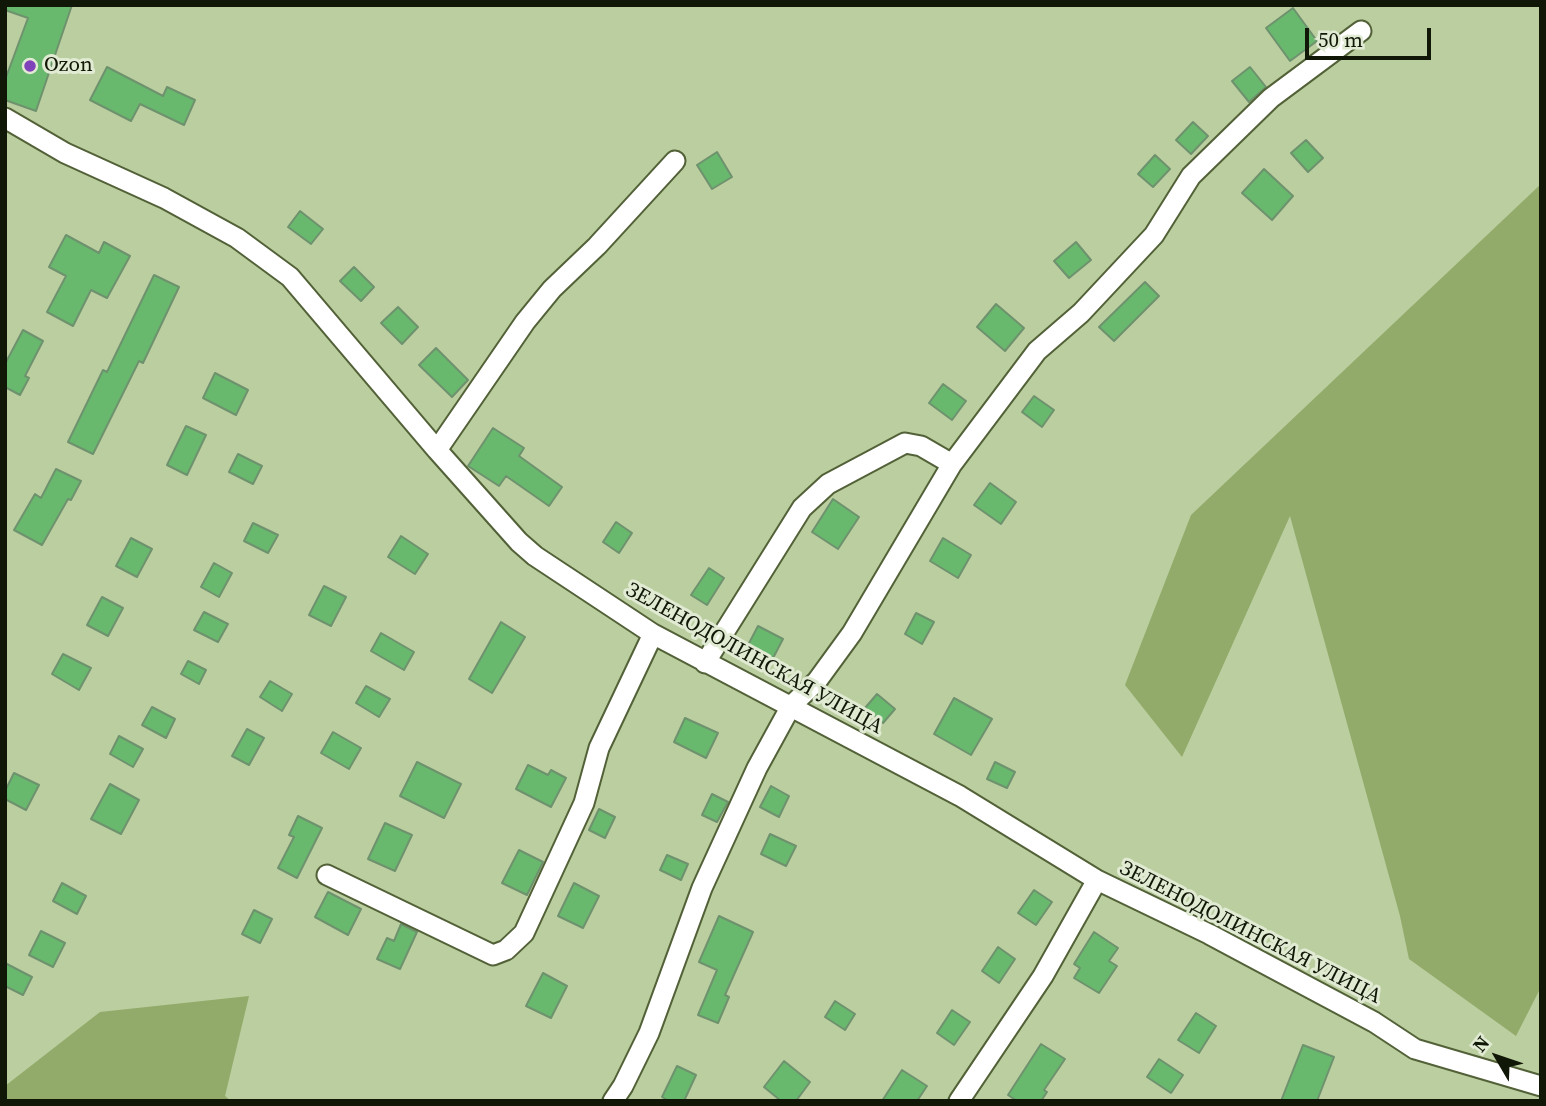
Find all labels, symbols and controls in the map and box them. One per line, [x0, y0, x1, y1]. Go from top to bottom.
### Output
scale bar [1308, 14, 1434, 58]
text: 50 m [1318, 25, 1363, 54]
place label: Ozon [44, 53, 93, 79]
marker: Ozon [22, 58, 38, 74]
street label: ЗЕЛЕНОДОЛИНСКАЯ УЛИЦА [621, 578, 887, 740]
street label: ЗЕЛЕНОДОЛИНСКАЯ УЛИЦА [1115, 856, 1385, 1010]
north arrow [1462, 1022, 1532, 1092]
text: N [1466, 1030, 1495, 1057]

